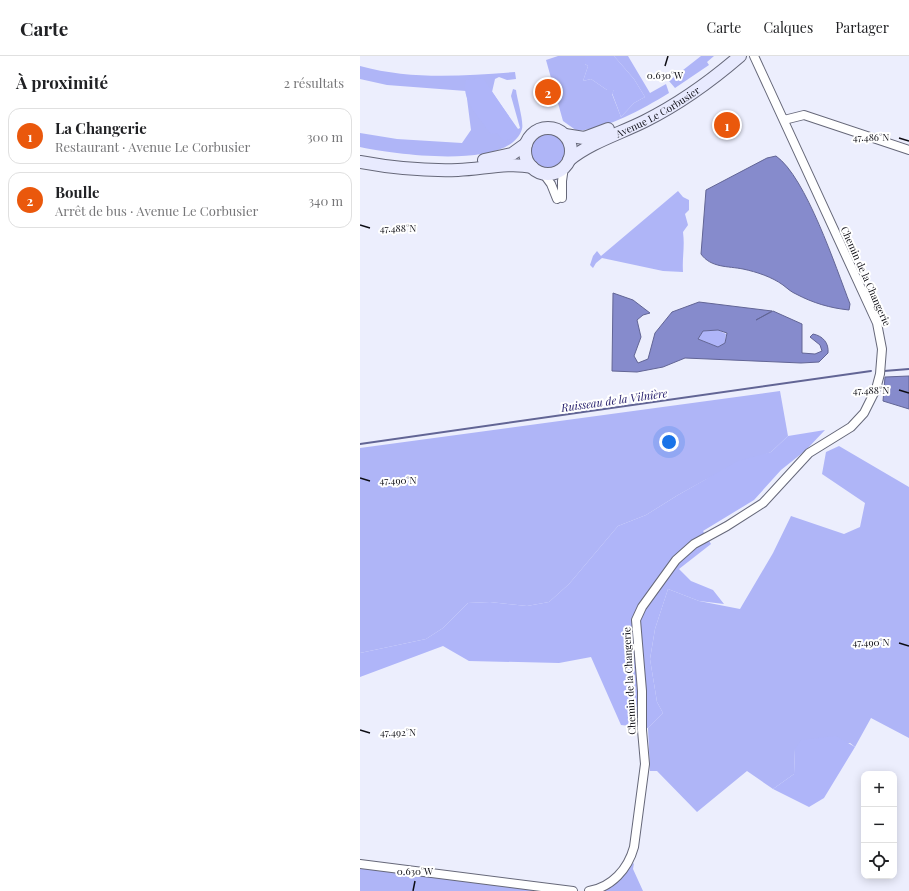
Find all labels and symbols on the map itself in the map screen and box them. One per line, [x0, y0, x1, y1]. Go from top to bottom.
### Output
text: 0.630°W [647, 68, 684, 82]
pin: 2 [535, 77, 561, 107]
street label: Avenue Le Corbusier [612, 83, 703, 141]
pin: 1 [714, 110, 740, 140]
text: 47.486°N [853, 130, 889, 144]
text: 47.488°N [380, 221, 416, 235]
street label: Chemin de la Changerie [838, 224, 894, 328]
text: 47.488°N [853, 383, 889, 397]
water label: Ruisseau de la Vilnière [559, 385, 668, 415]
your location [659, 432, 679, 452]
text: 47.490°N [379, 473, 417, 487]
street label: Chemin de la Changerie [619, 627, 639, 735]
text: 47.490°N [852, 635, 890, 649]
text: 47.492°N [380, 725, 416, 739]
text: 0.630°W [397, 864, 434, 878]

